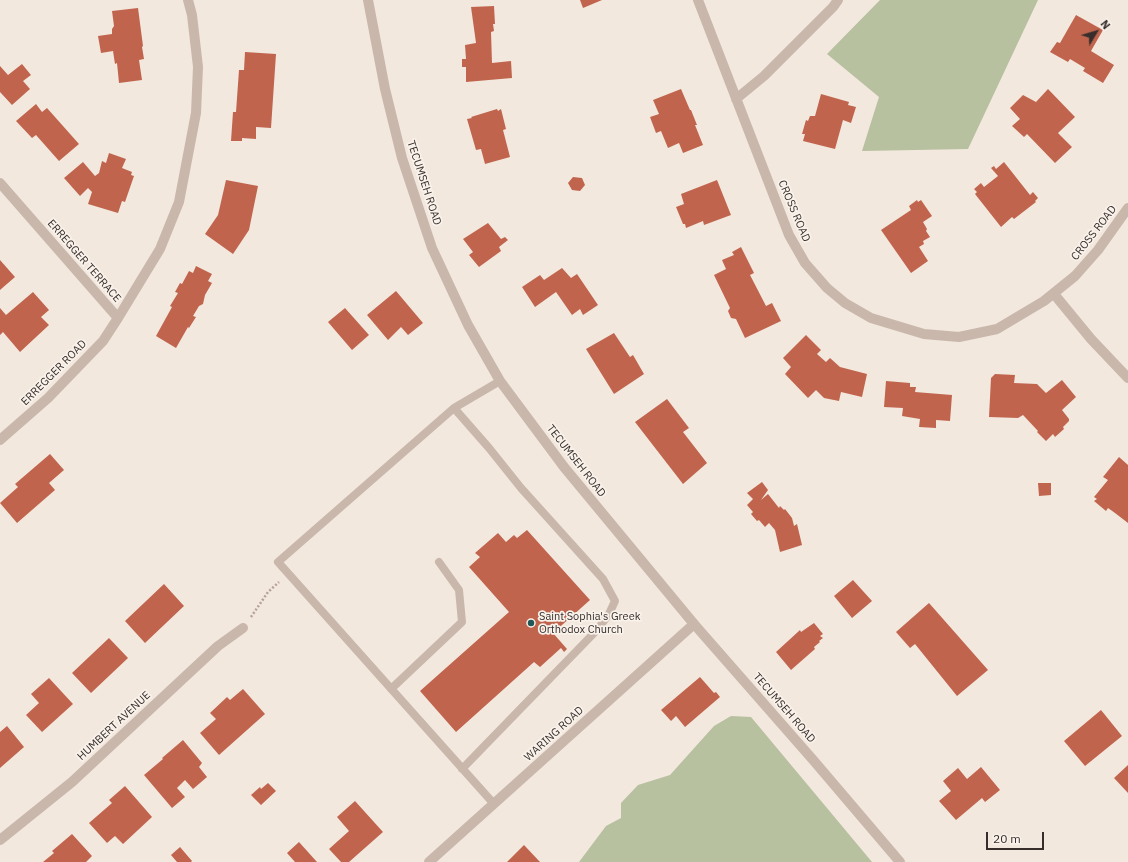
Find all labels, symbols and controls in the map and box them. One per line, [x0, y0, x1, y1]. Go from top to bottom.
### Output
north arrow [1076, 12, 1116, 52]
text: N [1097, 17, 1113, 32]
street label: TECUMSEH ROAD [404, 139, 444, 227]
street label: CROSS ROAD [775, 178, 813, 244]
street label: CROSS ROAD [1069, 203, 1119, 263]
street label: ERREGGER TERRACE [45, 217, 123, 305]
street label: ERREGGER ROAD [18, 337, 90, 409]
street label: TECUMSEH ROAD [544, 422, 608, 500]
place label: Saint Sophia's Greek Orthodox Church [539, 610, 640, 636]
marker: Saint Sophia's Greek Orthodox Church [526, 618, 536, 628]
street label: TECUMSEH ROAD [750, 670, 818, 746]
street label: HUMBERT AVENUE [75, 689, 153, 763]
street label: WARING ROAD [522, 704, 586, 764]
scale bar [988, 824, 1046, 850]
text: 20 m [993, 831, 1021, 846]

